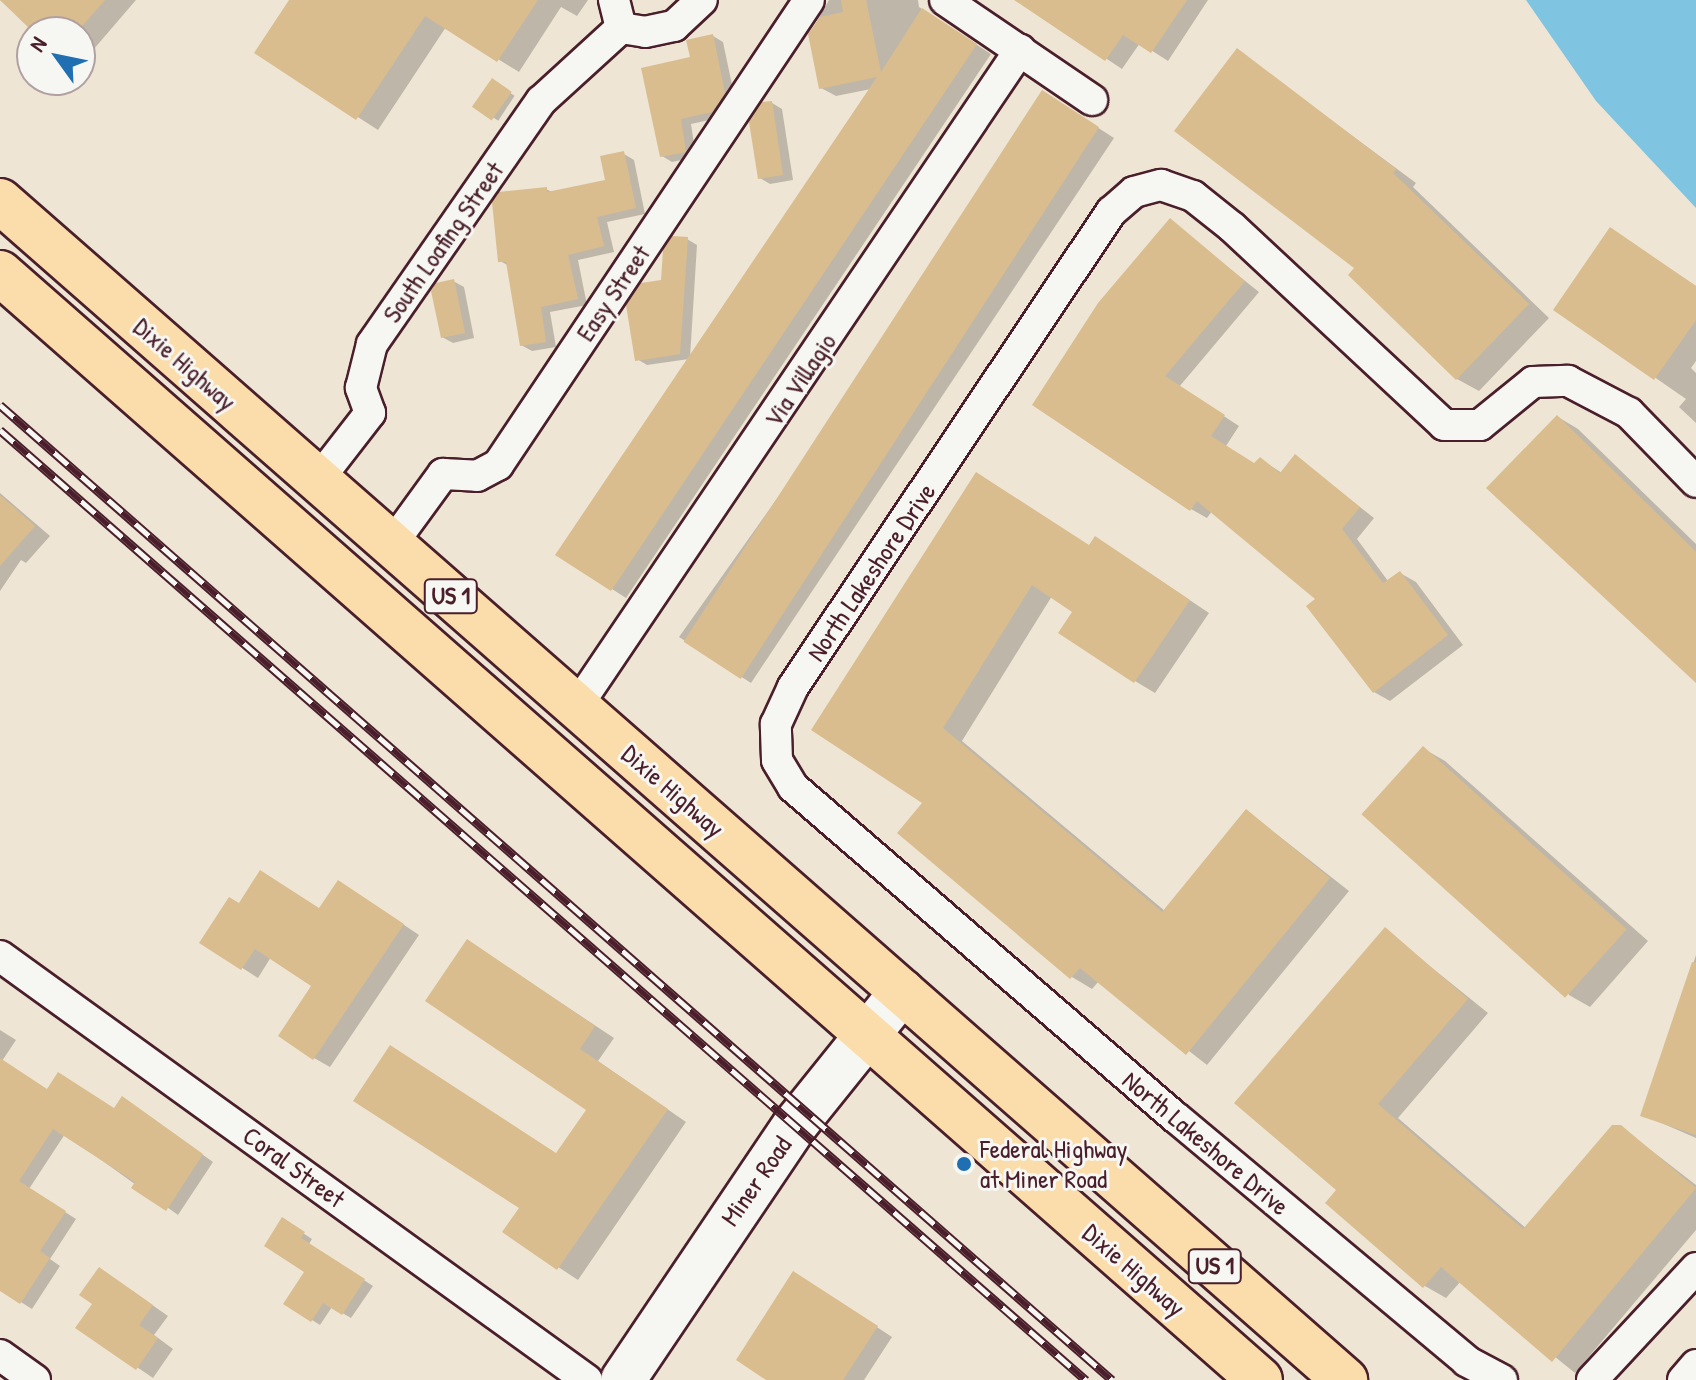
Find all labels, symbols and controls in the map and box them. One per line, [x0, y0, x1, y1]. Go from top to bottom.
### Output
north arrow [16, 16, 96, 96]
text: N [22, 31, 53, 57]
street label: South Loafing Street [376, 156, 510, 328]
street label: Easy Street [570, 239, 656, 347]
street label: Dixie Highway [127, 311, 243, 417]
street label: Via Villagio [757, 327, 843, 433]
street label: North Lakeshore Drive [800, 477, 942, 667]
road number: US 1 [423, 576, 479, 616]
street label: Dixie Highway [615, 738, 731, 844]
street label: North Lakeshore Drive [1116, 1064, 1296, 1222]
street label: Coral Street [237, 1120, 351, 1214]
street label: Miner Road [714, 1130, 798, 1232]
place label: Federal Highway at Miner Road [980, 1133, 1127, 1194]
marker: Federal Highway at Miner Road [955, 1155, 973, 1173]
street label: Dixie Highway [1076, 1217, 1192, 1323]
road number: US 1 [1187, 1246, 1243, 1286]

